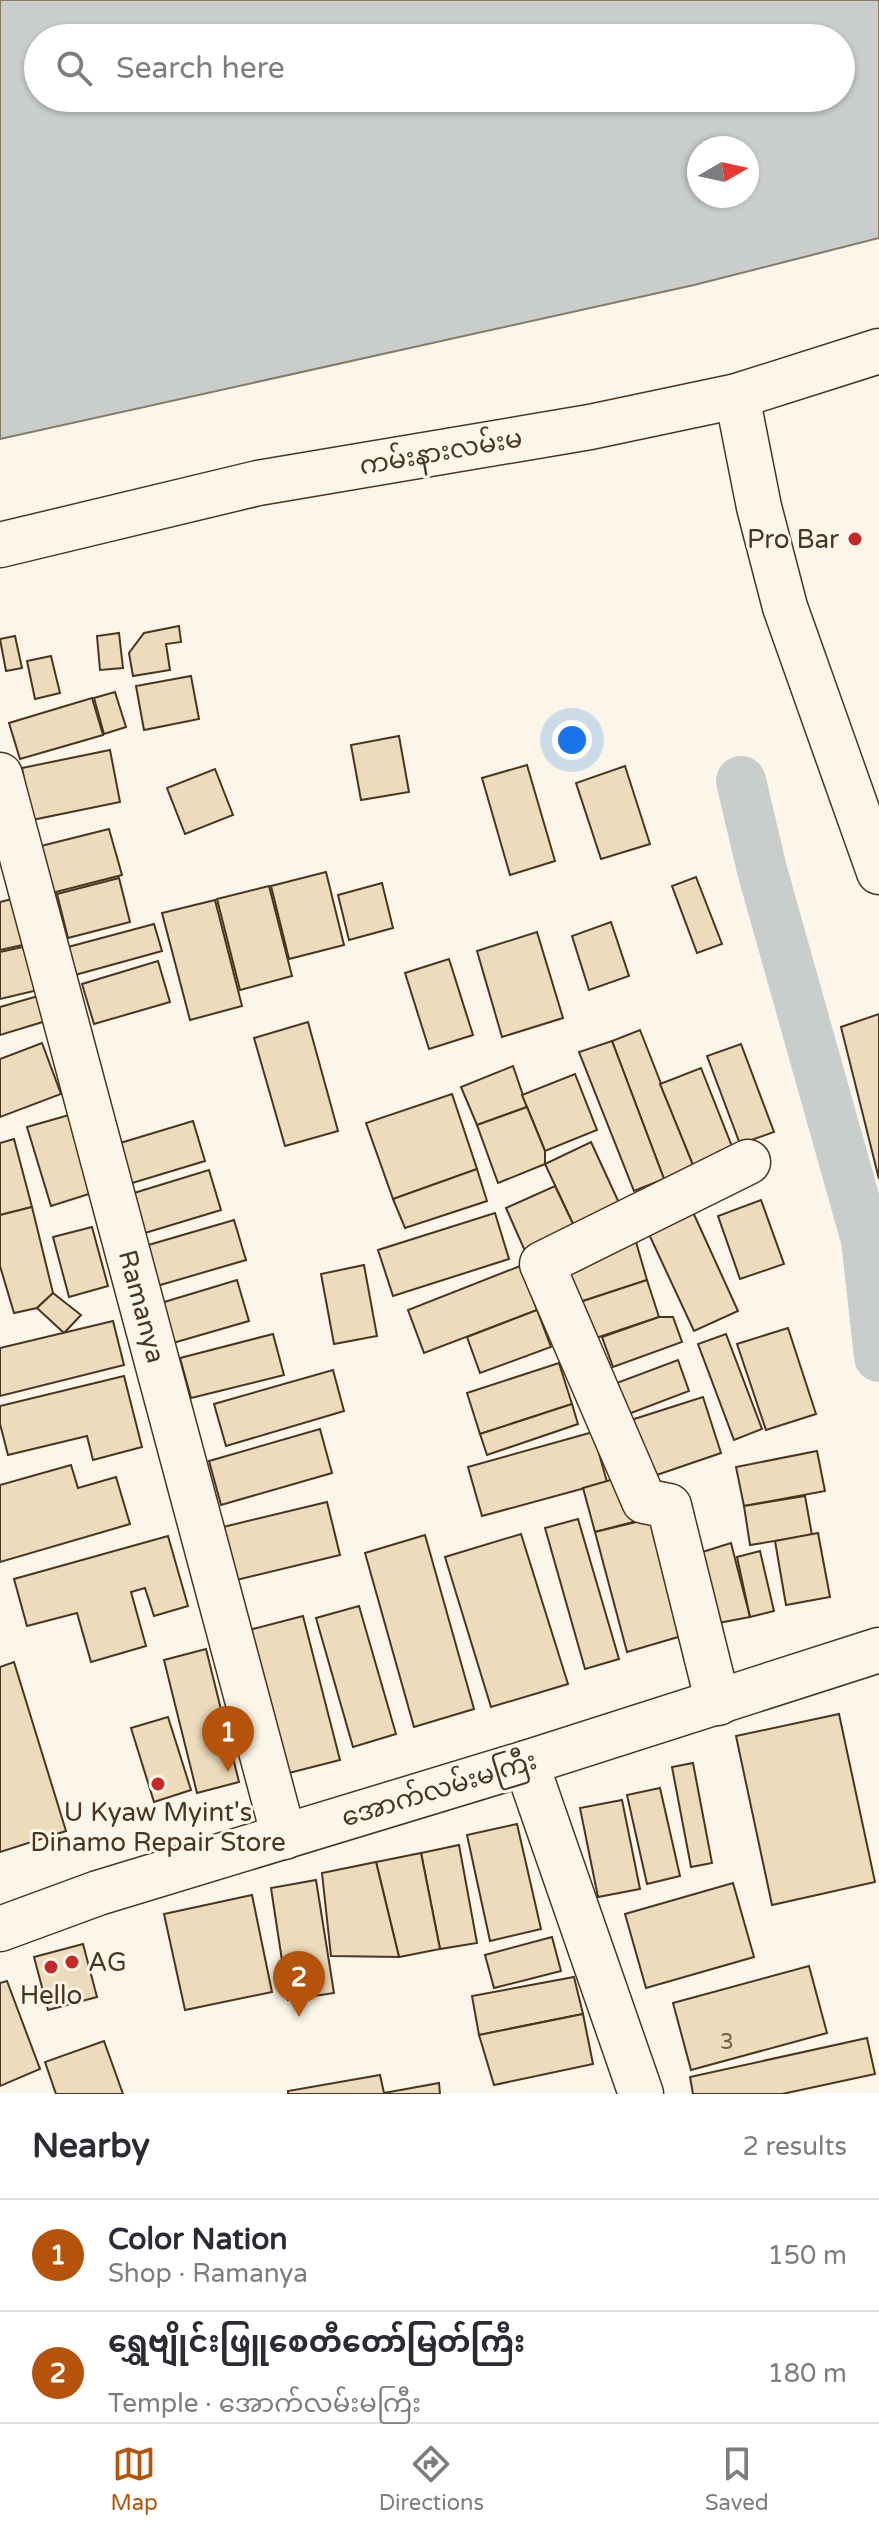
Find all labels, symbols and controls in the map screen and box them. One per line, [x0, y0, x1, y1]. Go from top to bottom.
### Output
search box [24, 24, 855, 112]
icon: search [52, 46, 96, 90]
text: Search here [116, 50, 285, 87]
north arrow [687, 136, 759, 208]
street label: ကမ်းနားလမ်းမ [357, 420, 526, 487]
place label: Pro Bar [747, 524, 839, 555]
marker: Pro Bar [846, 530, 864, 548]
your location [552, 720, 592, 760]
street label: Ramanya [112, 1246, 172, 1366]
pin: 1 [202, 1706, 254, 1772]
street label: အောက်လမ်းမကြီး [337, 1743, 542, 1838]
marker: U Kyaw Myint's Dinamo Repair Store [149, 1775, 167, 1793]
place label: U Kyaw Myint's Dinamo Repair Store [30, 1797, 286, 1858]
place label: AG [88, 1947, 127, 1978]
pin: 2 [273, 1951, 325, 2017]
marker: AG [63, 1953, 81, 1971]
marker: Hello [42, 1958, 60, 1976]
place label: Hello [20, 1980, 82, 2011]
house number: 3 [720, 2029, 734, 2055]
text: Nearby [32, 2126, 150, 2167]
text: 2 results [742, 2131, 847, 2162]
text: Color Nation [108, 2221, 288, 2258]
text: 1 [50, 2240, 66, 2271]
text: 150 m [767, 2240, 847, 2271]
text: Shop · Ramanya [108, 2258, 308, 2289]
text: ရွှေဗျိုင်းဖြူစေတီတော်မြတ်ကြီး [108, 2324, 525, 2361]
text: 2 [50, 2358, 66, 2389]
text: 180 m [767, 2358, 847, 2389]
text: Temple · အောက်လမ်းမကြီး [108, 2388, 421, 2419]
tab: Map [110, 2442, 158, 2516]
tab: Directions [379, 2442, 484, 2516]
tab: Saved [705, 2442, 769, 2516]

